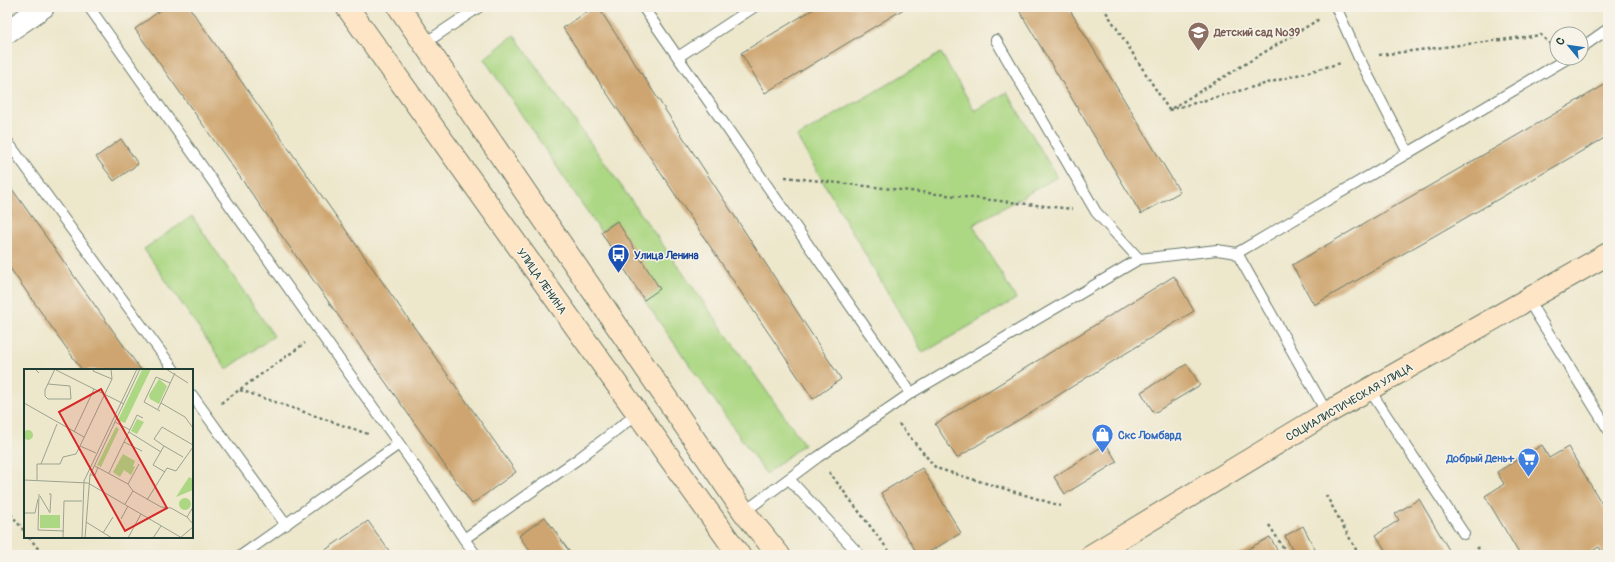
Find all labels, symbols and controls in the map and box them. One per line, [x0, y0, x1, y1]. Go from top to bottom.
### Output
school or university icon: Детский сад №39 [1185, 19, 1211, 52]
place label: Детский сад №39 [1213, 26, 1301, 39]
north arrow [1549, 26, 1589, 66]
text: С [1553, 35, 1568, 48]
bus stop icon: Улица Ленина [605, 242, 631, 275]
street label: УЛИЦА ЛЕНИНА [514, 246, 569, 317]
place label: Улица Ленина [634, 249, 699, 262]
street label: СОЦИАЛИСТИЧЕСКАЯ УЛИЦА [1284, 361, 1415, 444]
inset map [24, 369, 193, 538]
shop icon: Скс Ломбард [1090, 422, 1116, 455]
place label: Скс Ломбард [1118, 429, 1182, 442]
supermarket icon: Добрый День+ [1516, 445, 1542, 478]
place label: Добрый День+ [1445, 452, 1515, 465]

